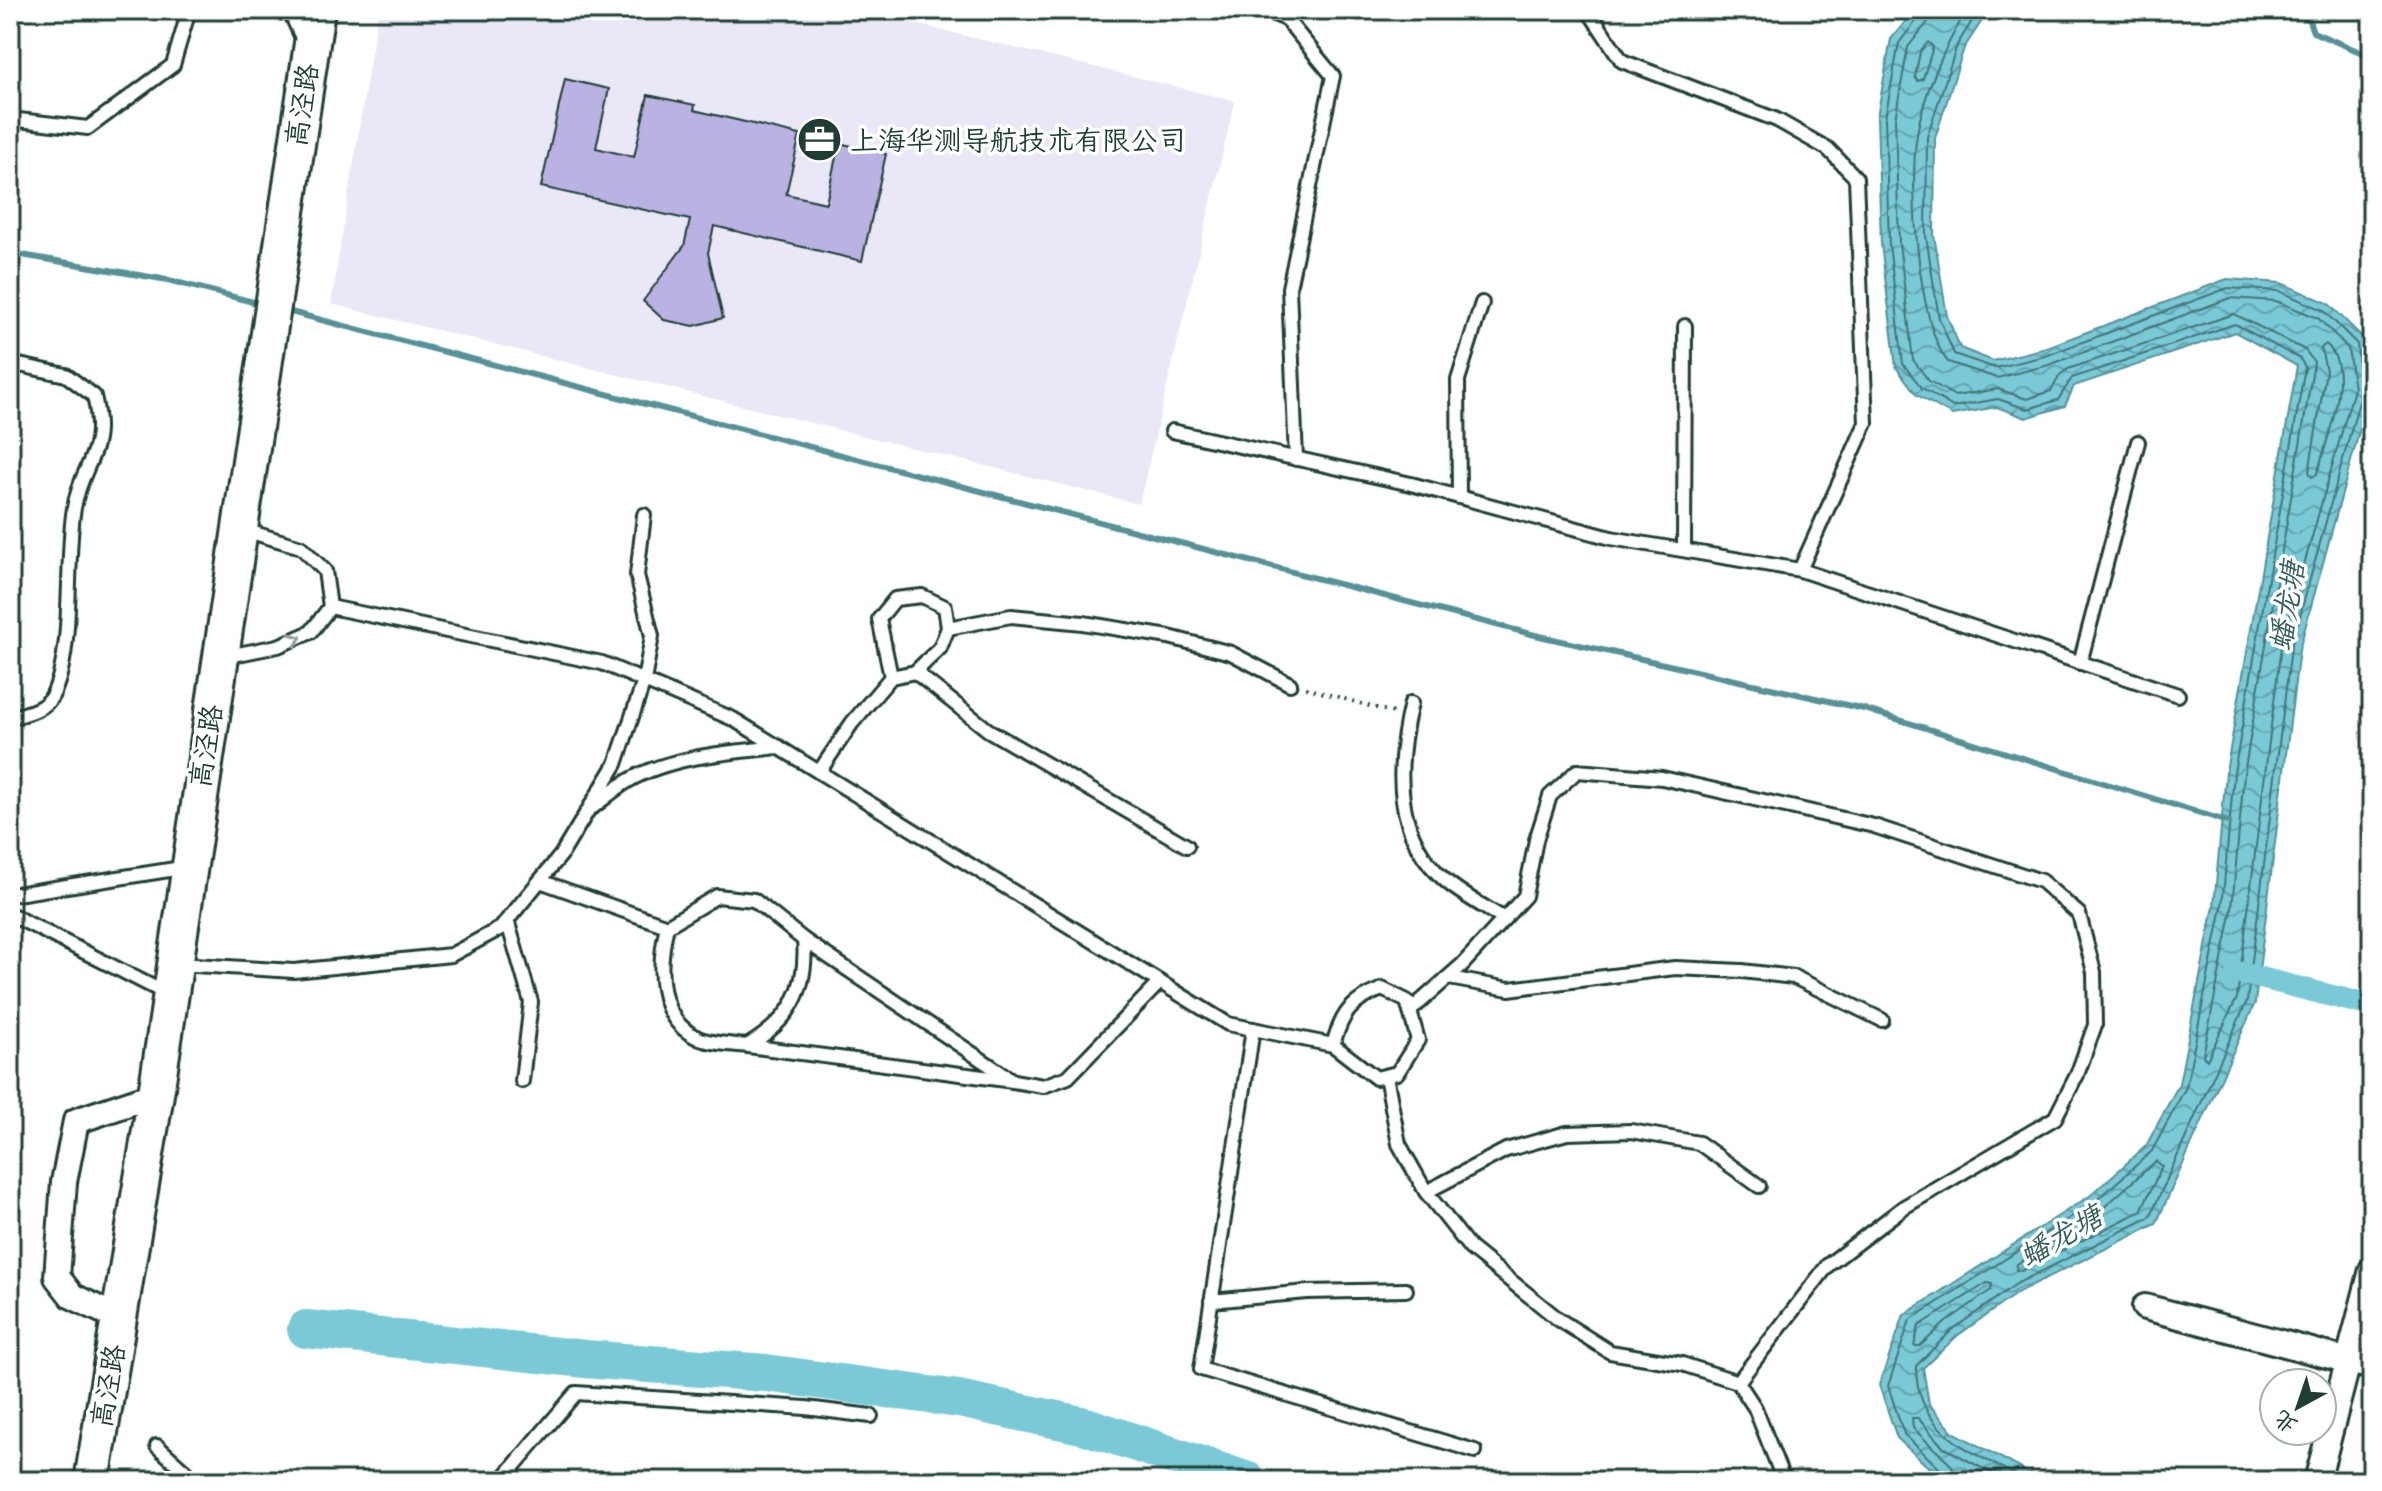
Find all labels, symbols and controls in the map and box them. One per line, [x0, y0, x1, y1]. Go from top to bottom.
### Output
street label: 高泾路 [271, 60, 333, 150]
office icon: 上海华测导航技术有限公司 [795, 116, 843, 164]
place label: 上海华测导航技术有限公司 [850, 116, 1186, 165]
water label: 蟠龙塘 [2253, 554, 2321, 655]
one-way arrow [287, 632, 302, 648]
street label: 高泾路 [175, 701, 237, 791]
water label: 蟠龙塘 [2009, 1189, 2116, 1282]
street label: 高泾路 [77, 1340, 139, 1432]
north arrow [2258, 1367, 2338, 1447]
text: 北 [2264, 1400, 2306, 1444]

